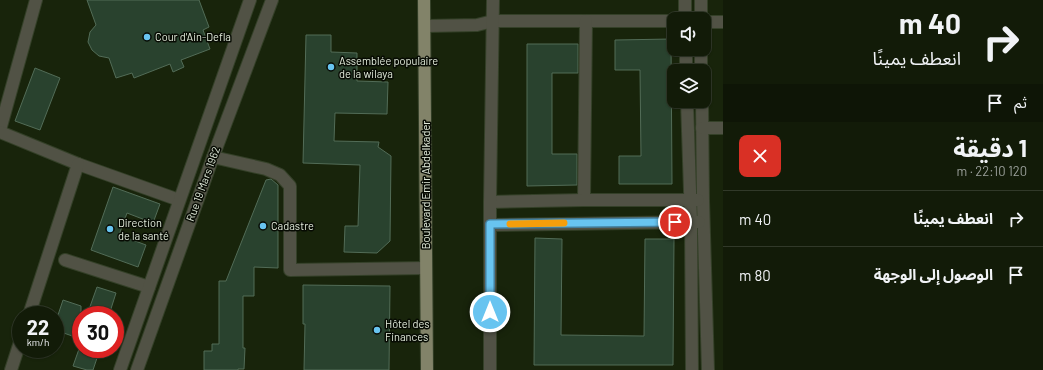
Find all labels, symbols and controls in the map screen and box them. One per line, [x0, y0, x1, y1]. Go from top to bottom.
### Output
text: 40 m [899, 6, 961, 40]
map controls [667, 12, 711, 108]
button: sound [667, 12, 711, 56]
icon: right [975, 16, 1027, 68]
place label: Cour d'Ain-Defla [155, 30, 231, 43]
marker: Cour d'Ain-Defla [142, 32, 152, 42]
text: انعطف يمينًا [872, 47, 961, 69]
place label: Assemblée populaire de la wilaya [339, 54, 438, 80]
marker: Assemblée populaire de la wilaya [326, 62, 336, 72]
button: layers [667, 64, 711, 108]
icon: arrive [984, 92, 1006, 114]
text: ثم [1014, 93, 1027, 111]
street label: Boulevard Emir Abdelkader [419, 121, 432, 249]
text: 1 دقيقة [953, 133, 1027, 162]
button: close [739, 135, 781, 177]
street label: Rue 19 Mars 1962 [183, 145, 222, 223]
text: 120 m · 22:10 [957, 163, 1027, 179]
pin [658, 205, 692, 239]
icon: right [1005, 208, 1027, 230]
text: انعطف يمينًا [913, 209, 993, 227]
text: 40 m [739, 210, 771, 228]
icon: arrive [664, 211, 686, 233]
place label: Direction de la santé [118, 216, 169, 242]
place label: Cadastre [271, 219, 314, 232]
marker: Cadastre [258, 221, 268, 231]
marker: Direction de la santé [105, 224, 115, 234]
icon: arrive [1005, 264, 1027, 286]
text: الوصول إلى الوجهة [874, 265, 993, 283]
text: 80 m [739, 266, 771, 284]
position arrow [469, 291, 511, 333]
speed limit sign: 30 [72, 306, 124, 358]
text: 22 [27, 315, 49, 339]
place label: Hôtel des Finances [385, 317, 430, 343]
marker: Hôtel des Finances [372, 325, 382, 335]
text: km/h [27, 336, 49, 348]

